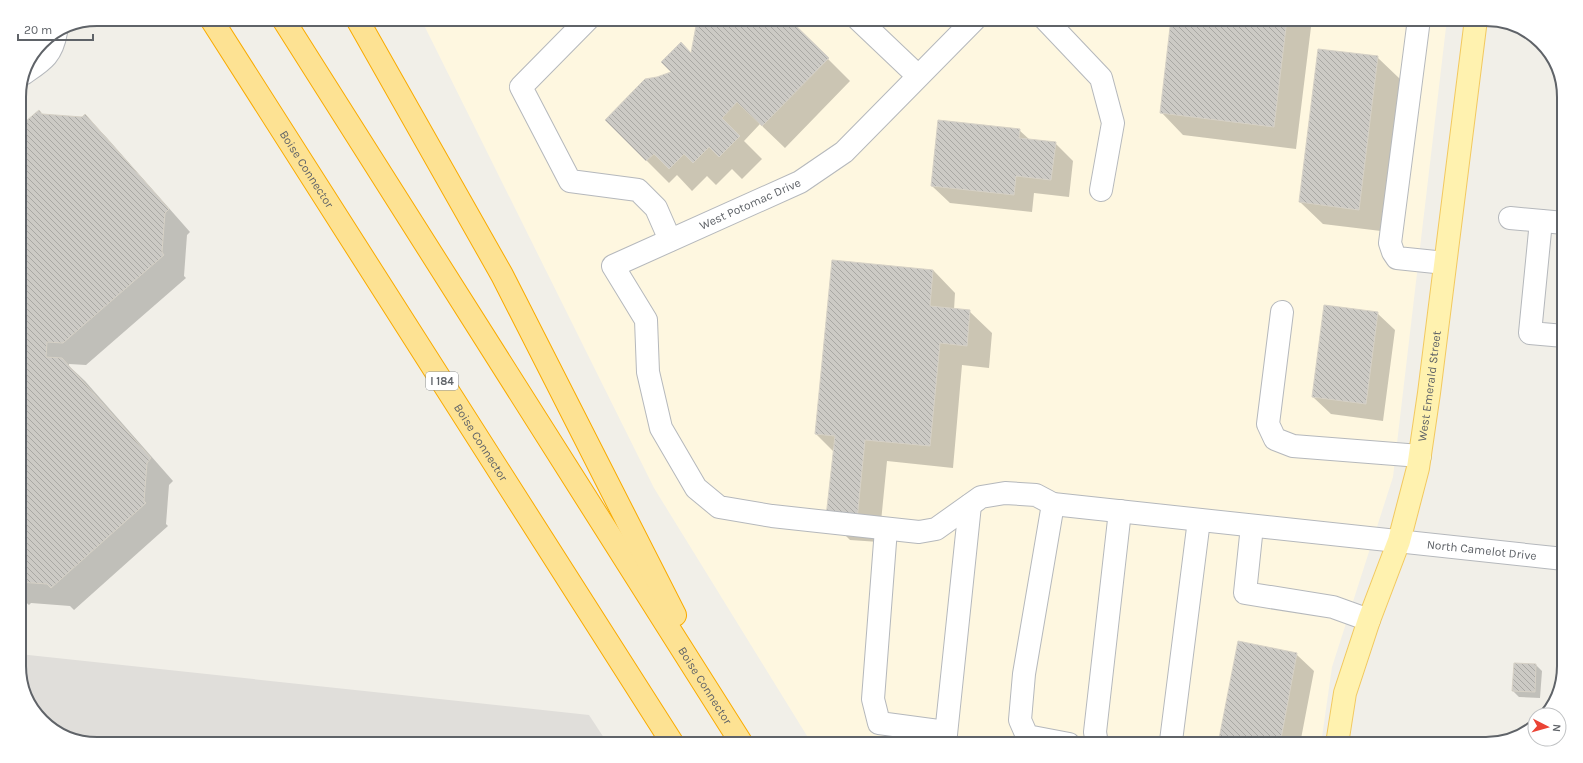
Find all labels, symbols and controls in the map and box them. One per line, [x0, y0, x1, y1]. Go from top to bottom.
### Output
scale bar [18, 16, 93, 42]
text: 20 m [24, 23, 52, 37]
street label: Boise Connector [277, 128, 337, 211]
street label: West Potomac Drive [697, 175, 803, 233]
street label: West Emerald Street [1415, 330, 1444, 443]
road number: I 184 [426, 372, 458, 390]
street label: Boise Connector [451, 401, 511, 484]
street label: North Camelot Drive [1426, 537, 1537, 563]
street label: Boise Connector [675, 644, 735, 728]
north arrow [1527, 707, 1567, 747]
text: N [1550, 723, 1563, 733]

